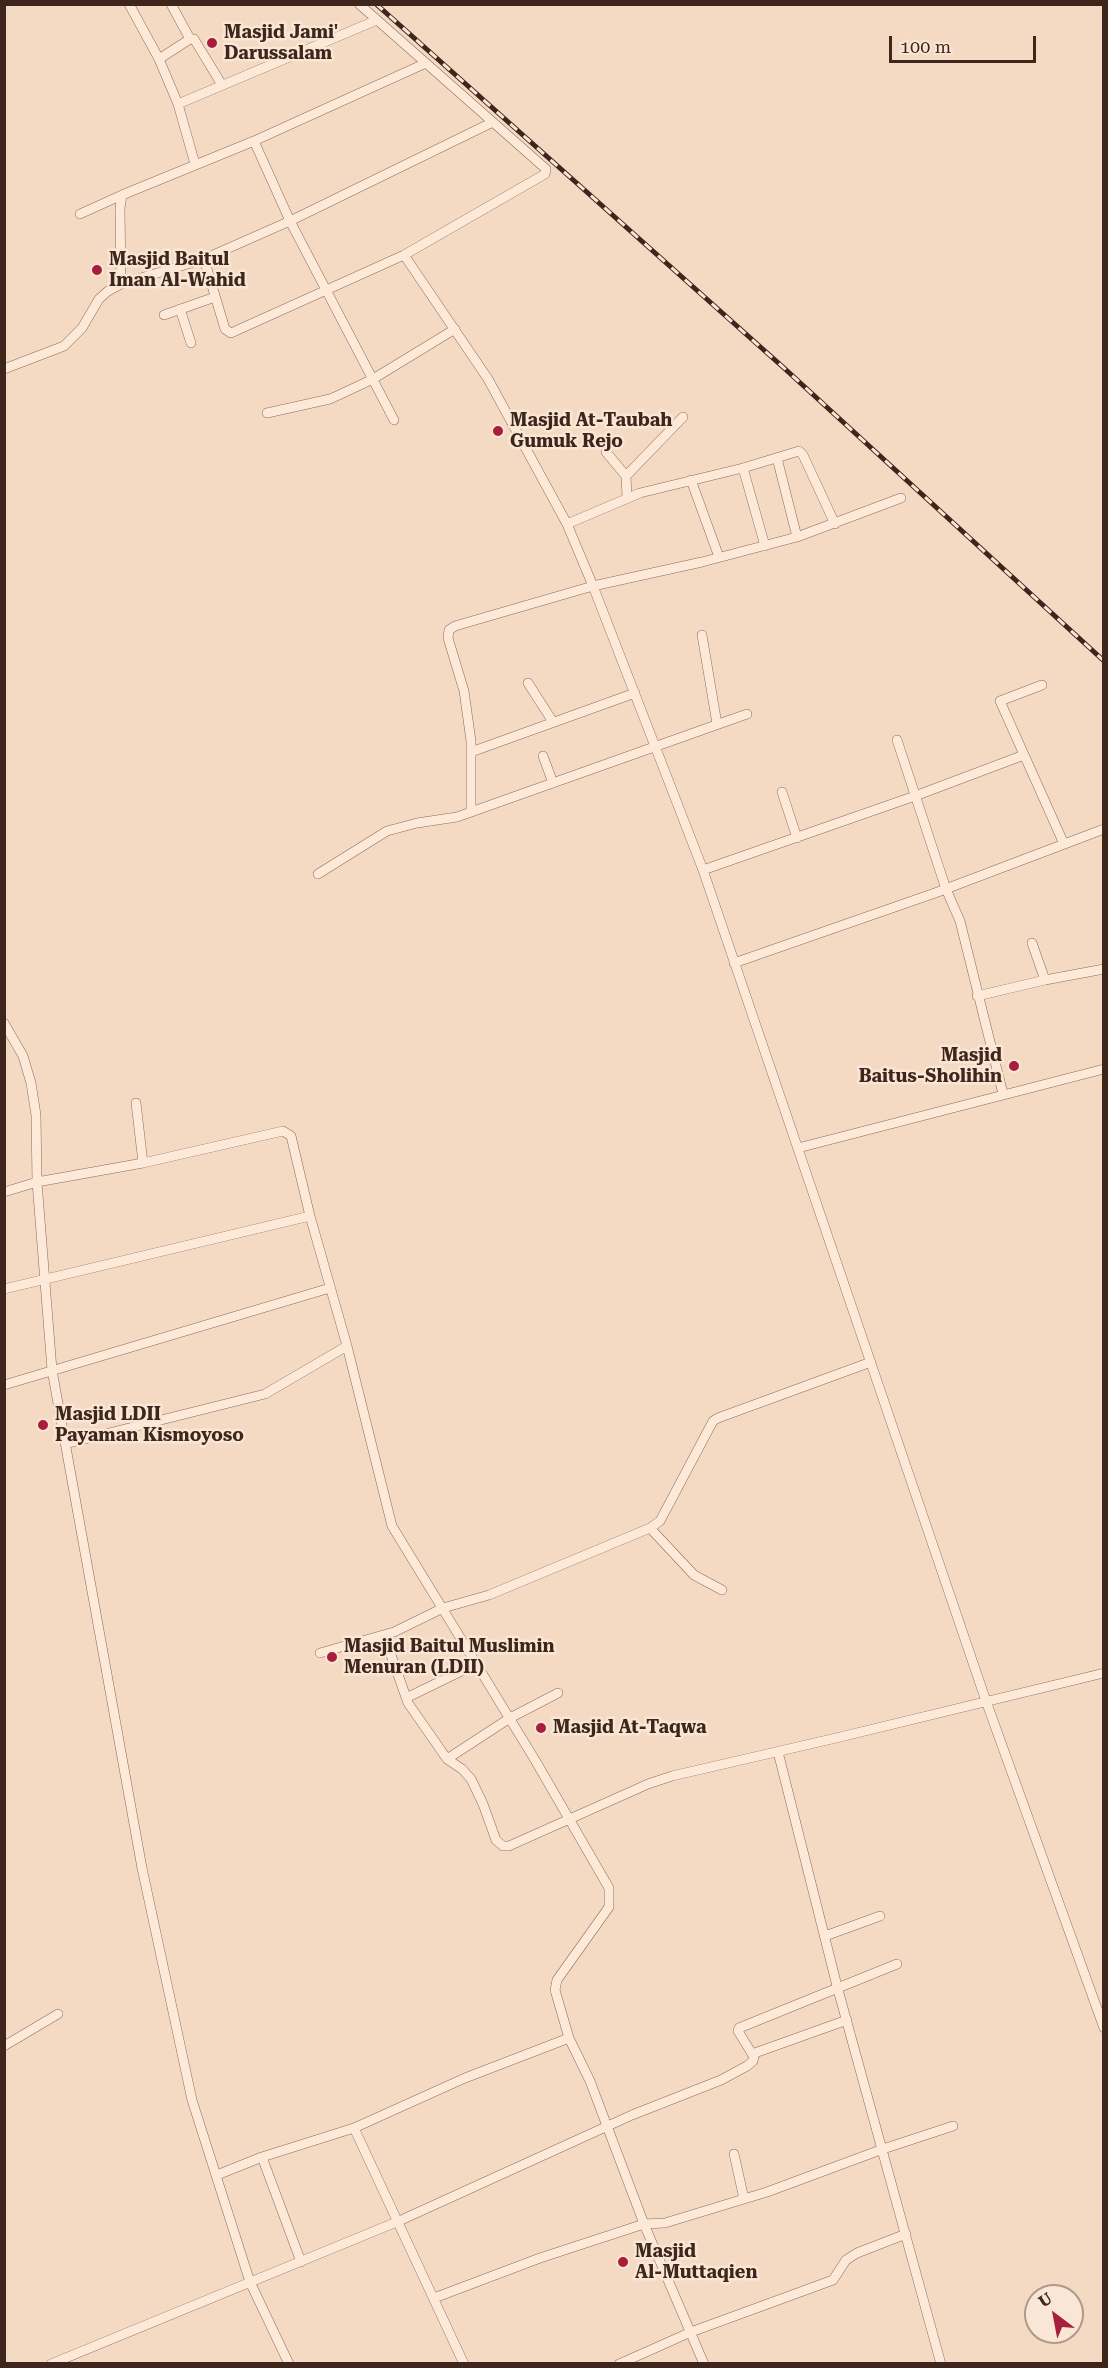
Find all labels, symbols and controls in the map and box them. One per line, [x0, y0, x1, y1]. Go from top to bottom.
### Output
place label: Masjid Jami' Darussalam [224, 22, 338, 64]
scale bar [892, 24, 1039, 62]
marker: Masjid Jami' Darussalam [205, 36, 219, 50]
text: 100 m [900, 36, 951, 57]
place label: Masjid Baitul Iman Al-Wahid [109, 249, 246, 292]
marker: Masjid Baitul Iman Al-Wahid [90, 263, 104, 277]
place label: Masjid At-Taubah Gumuk Rejo [510, 410, 672, 452]
marker: Masjid At-Taubah Gumuk Rejo [491, 424, 505, 438]
place label: Masjid Baitus-Sholihin [859, 1045, 1002, 1088]
marker: Masjid Baitus-Sholihin [1007, 1059, 1021, 1073]
place label: Masjid LDII Payaman Kismoyoso [55, 1404, 244, 1446]
marker: Masjid LDII Payaman Kismoyoso [36, 1418, 50, 1432]
place label: Masjid Baitul Muslimin Menuran (LDII) [344, 1636, 555, 1678]
marker: Masjid Baitul Muslimin Menuran (LDII) [325, 1650, 339, 1664]
place label: Masjid At-Taqwa [553, 1717, 707, 1739]
marker: Masjid At-Taqwa [534, 1721, 548, 1735]
place label: Masjid Al-Muttaqien [635, 2241, 757, 2284]
marker: Masjid Al-Muttaqien [616, 2255, 630, 2269]
north arrow [1024, 2284, 1084, 2344]
text: U [1035, 2289, 1056, 2311]

